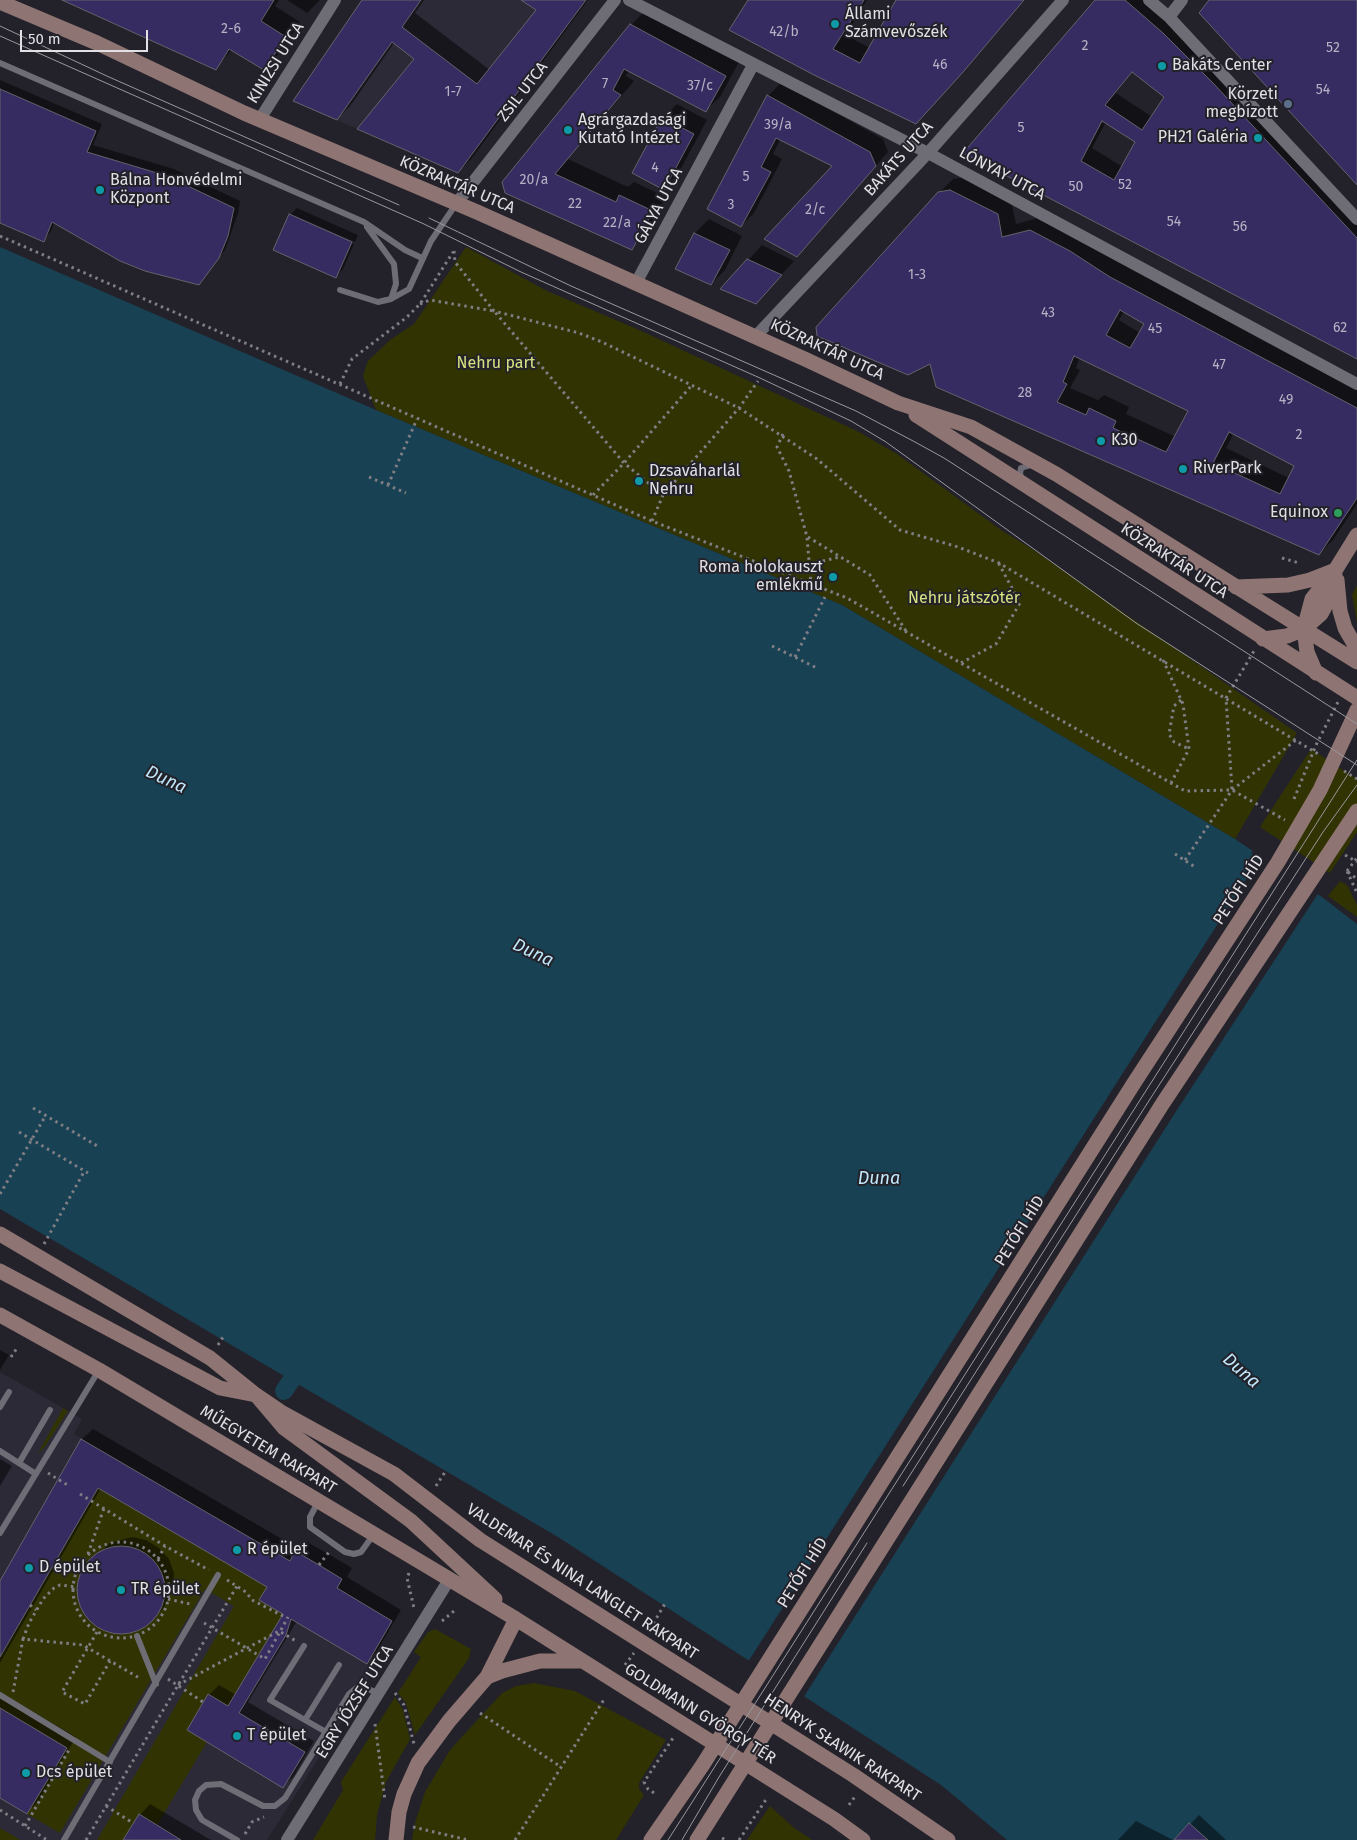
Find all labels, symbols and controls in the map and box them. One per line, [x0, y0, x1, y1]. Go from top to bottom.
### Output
place label: Állami Számvevőszék [845, 5, 947, 43]
marker: Állami Számvevőszék [829, 18, 841, 30]
street label: KINIZSI UTCA [243, 19, 309, 107]
scale bar [22, 20, 150, 52]
house number: 2-6 [221, 21, 241, 37]
house number: 42/b [769, 24, 799, 40]
text: 50 m [28, 30, 61, 48]
house number: 2 [1082, 38, 1088, 54]
house number: 52 [1326, 40, 1340, 56]
place label: Bakáts Center [1172, 56, 1272, 76]
house number: 46 [933, 57, 947, 73]
street label: ZSIL UTCA [494, 58, 552, 126]
marker: Bakáts Center [1156, 60, 1168, 72]
house number: 7 [602, 76, 608, 92]
house number: 37/c [687, 78, 713, 94]
house number: 54 [1316, 82, 1330, 98]
house number: 1-7 [444, 84, 462, 100]
place label: Körzeti megbízott [1205, 85, 1278, 123]
marker: Körzeti megbízott [1282, 98, 1294, 110]
place label: Agrárgazdasági Kutató Intézet [578, 111, 686, 149]
house number: 39/a [764, 117, 792, 133]
street label: BAKÁTS UTCA [860, 118, 938, 200]
house number: 5 [1017, 120, 1025, 136]
marker: Agrárgazdasági Kutató Intézet [562, 124, 574, 136]
place label: PH21 Galéria [1158, 128, 1248, 148]
marker: PH21 Galéria [1252, 132, 1264, 144]
street label: LÓNYAY UTCA [956, 143, 1048, 205]
street label: KÖZRAKTÁR UTCA [396, 152, 518, 218]
house number: 4 [651, 160, 659, 176]
street label: GÁLYA UTCA [631, 165, 687, 247]
house number: 5 [742, 169, 750, 185]
place label: Bálna Honvédelmi Központ [110, 171, 242, 209]
house number: 20/a [520, 172, 548, 188]
house number: 52 [1118, 177, 1132, 193]
house number: 50 [1069, 179, 1083, 195]
marker: Bálna Honvédelmi Központ [94, 184, 106, 196]
house number: 22 [568, 196, 582, 212]
house number: 3 [728, 197, 734, 213]
house number: 2/c [805, 202, 825, 218]
house number: 54 [1167, 214, 1181, 230]
house number: 22/a [603, 215, 631, 231]
house number: 56 [1233, 219, 1247, 235]
house number: 1-3 [908, 267, 926, 283]
house number: 43 [1041, 305, 1055, 321]
street label: KÖZRAKTÁR UTCA [767, 315, 887, 385]
house number: 62 [1333, 320, 1347, 336]
house number: 45 [1148, 321, 1162, 337]
park label: Nehru part [457, 354, 535, 374]
house number: 47 [1212, 357, 1226, 373]
house number: 28 [1018, 385, 1032, 401]
house number: 49 [1279, 392, 1293, 408]
house number: 2 [1296, 427, 1302, 443]
place label: K30 [1111, 431, 1137, 451]
marker: K30 [1095, 435, 1107, 447]
place label: RiverPark [1193, 459, 1261, 479]
place label: Dzsaváharlál Nehru [649, 462, 740, 500]
marker: RiverPark [1177, 463, 1189, 475]
marker: Dzsaváharlál Nehru [633, 475, 645, 487]
place label: Equinox [1270, 503, 1328, 523]
marker: Equinox [1332, 507, 1344, 519]
street label: KÖZRAKTÁR UTCA [1117, 519, 1231, 603]
place label: Roma holokauszt emlékmű [699, 558, 823, 596]
marker: Roma holokauszt emlékmű [827, 571, 839, 583]
park label: Nehru játszótér [908, 589, 1020, 609]
water label: Duna [142, 761, 190, 799]
street label: PETŐFI HÍD [1209, 851, 1269, 929]
water label: Duna [509, 934, 557, 972]
water label: Duna [858, 1168, 900, 1190]
street label: PETŐFI HÍD [991, 1192, 1049, 1270]
water label: Duna [1218, 1349, 1264, 1393]
street label: MŰEGYETEM RAKPART [196, 1402, 340, 1498]
street label: VALDEMAR ÉS NINA LANGLET RAKPART [463, 1500, 701, 1664]
street label: PETŐFI HÍD [774, 1534, 832, 1612]
place label: R épület [247, 1540, 308, 1560]
marker: R épület [231, 1544, 243, 1556]
place label: D épület [39, 1558, 100, 1578]
marker: D épület [23, 1562, 35, 1574]
place label: TR épület [131, 1580, 200, 1600]
marker: TR épület [115, 1584, 127, 1596]
street label: EGRY JÓZSEF UTCA [312, 1642, 398, 1762]
street label: GOLDMANN GYÖRGY TÉR [621, 1660, 779, 1768]
street label: HENRYK SŁAWIK RAKPART [760, 1690, 924, 1806]
place label: T épület [247, 1726, 306, 1746]
marker: T épület [231, 1730, 243, 1742]
place label: Dcs épület [36, 1763, 112, 1783]
marker: Dcs épület [20, 1767, 32, 1779]

